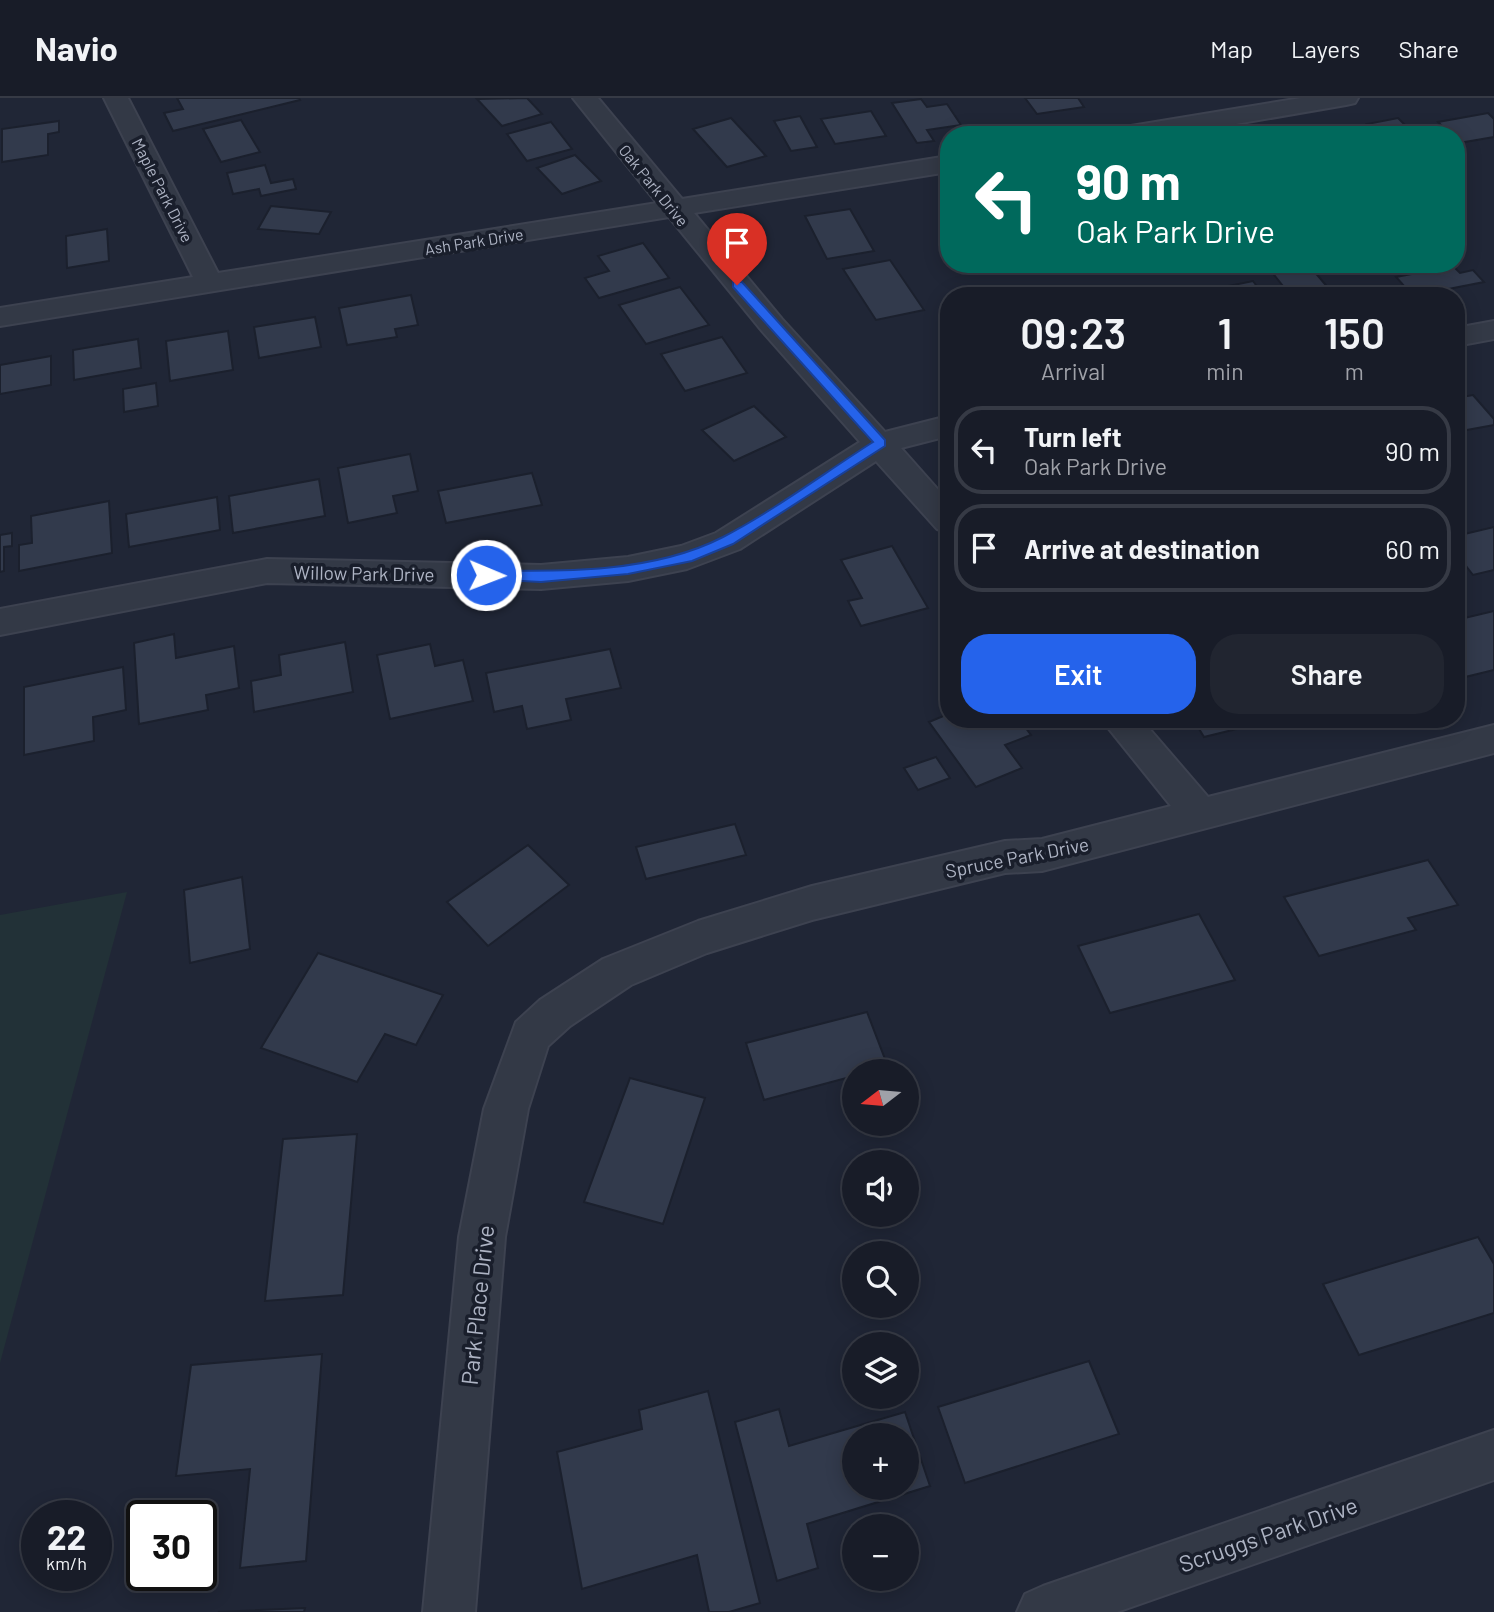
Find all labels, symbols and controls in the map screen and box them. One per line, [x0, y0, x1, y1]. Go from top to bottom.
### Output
text: Navio [35, 28, 118, 68]
text: Map [1210, 34, 1253, 63]
text: Layers [1291, 34, 1360, 63]
text: Share [1398, 34, 1459, 63]
street label: Maple Park Drive [129, 135, 197, 245]
street label: Oak Park Drive [615, 140, 693, 230]
text: 90 m [1076, 151, 1181, 210]
icon: left [961, 154, 1052, 245]
text: Oak Park Drive [1076, 211, 1275, 249]
pin [707, 213, 767, 285]
street label: Ash Park Drive [423, 224, 525, 258]
icon: arrive [718, 224, 756, 262]
text: 09:23 [1020, 307, 1126, 357]
text: 1 [1218, 307, 1232, 357]
text: 150 [1324, 307, 1385, 357]
text: Arrival [1041, 357, 1105, 385]
text: min [1206, 357, 1244, 385]
text: m [1345, 357, 1364, 385]
text: Turn left [1024, 421, 1122, 452]
icon: left [965, 431, 1003, 469]
text: 90 m [1385, 435, 1440, 466]
text: Oak Park Drive [1024, 452, 1167, 480]
icon: arrive [965, 529, 1003, 567]
text: Arrive at destination [1024, 533, 1260, 564]
text: 60 m [1385, 533, 1440, 564]
position arrow [449, 538, 523, 612]
street label: Willow Park Drive [293, 560, 435, 586]
button: Exit [961, 634, 1196, 714]
button: Share [1210, 634, 1444, 714]
street label: Spruce Park Drive [943, 832, 1091, 882]
north arrow [842, 1059, 919, 1136]
map controls [842, 1059, 919, 1591]
button: sound [842, 1150, 919, 1227]
street label: Park Place Drive [455, 1224, 499, 1386]
button: search [842, 1241, 919, 1318]
button: layers [842, 1332, 919, 1409]
button: + [842, 1423, 919, 1500]
street label: Scruggs Park Drive [1175, 1490, 1361, 1578]
speed limit sign: 30 [126, 1500, 217, 1591]
button: − [842, 1514, 919, 1591]
text: 22 [47, 1515, 86, 1557]
text: km/h [46, 1552, 87, 1574]

